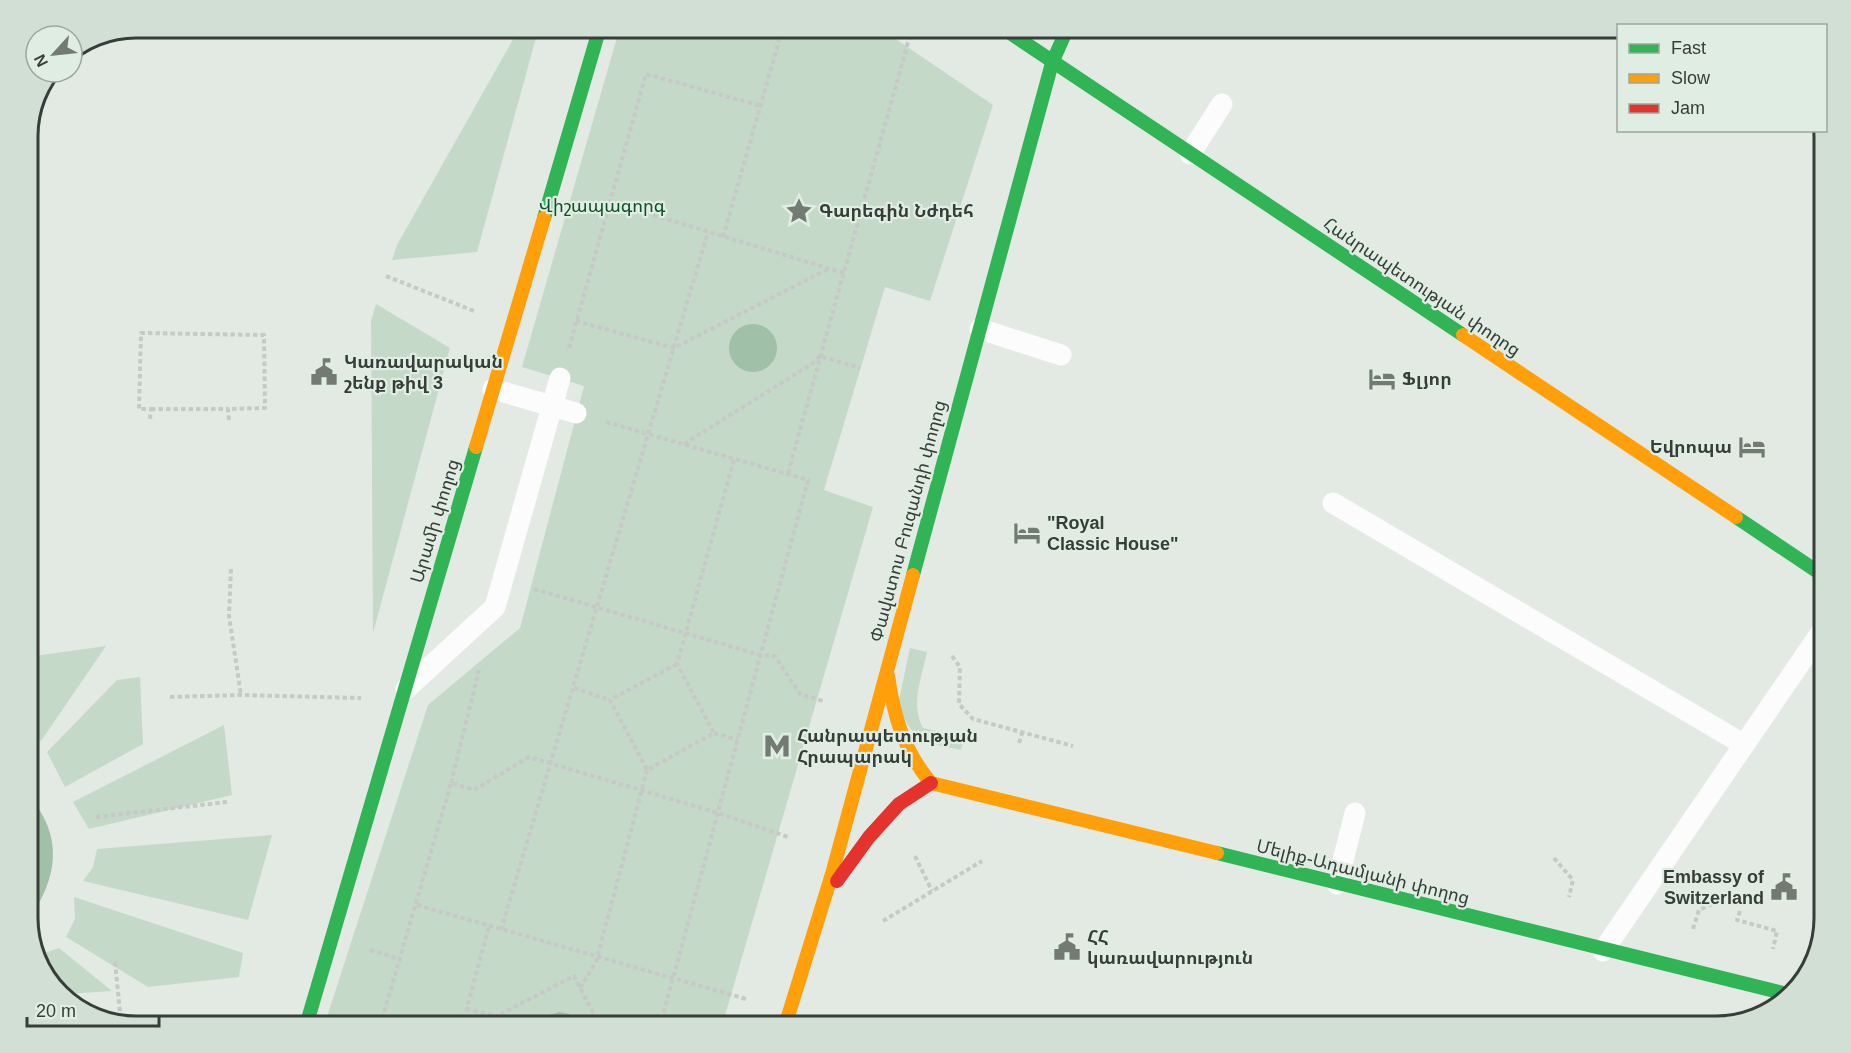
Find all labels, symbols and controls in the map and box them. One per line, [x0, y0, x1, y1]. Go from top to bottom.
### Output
north arrow [24, 24, 84, 84]
legend [1617, 24, 1827, 132]
text: Fast [1671, 38, 1706, 58]
text: N [31, 52, 51, 70]
text: Slow [1671, 68, 1711, 88]
text: Jam [1671, 98, 1705, 118]
park label: Վիշապագորգ [539, 196, 666, 216]
place icon: Գարեգին Նժդեհ [784, 196, 814, 226]
place label: Գարեգին Նժդեհ [819, 201, 974, 221]
street label: Հանրապետության փողոց [1320, 214, 1524, 360]
place label: Կառավարական շենք թիվ 3 [344, 352, 503, 393]
public building icon: Կառավարական շենք թիվ 3 [309, 357, 339, 387]
hotel icon: Ֆլյոր [1367, 364, 1397, 394]
place label: Ֆլյոր [1402, 369, 1452, 389]
street label: Փավստոս Բուզանդի փողոց [866, 398, 950, 644]
hotel icon: Եվրոպա [1737, 432, 1767, 462]
place label: Եվրոպա [1650, 437, 1732, 457]
street label: Արամի փողոց [407, 457, 463, 585]
place label: "Royal Classic House" [1047, 513, 1179, 554]
hotel icon: "Royal Classic House" [1012, 518, 1042, 548]
place label: Հանրապետության Հրապարակ [797, 726, 978, 767]
metro station icon: Հանրապետության Հրապարակ [762, 731, 792, 761]
street label: Մելիք-Ադամյանի փողոց [1254, 836, 1472, 908]
place label: Embassy of Switzerland [1663, 867, 1765, 908]
public building icon: Embassy of Switzerland [1769, 872, 1799, 902]
place label: ՀՀ կառավարություն [1087, 927, 1253, 968]
public building icon: ՀՀ կառավարություն [1052, 932, 1082, 962]
scale bar [27, 990, 159, 1028]
text: 20 m [36, 1001, 76, 1021]

